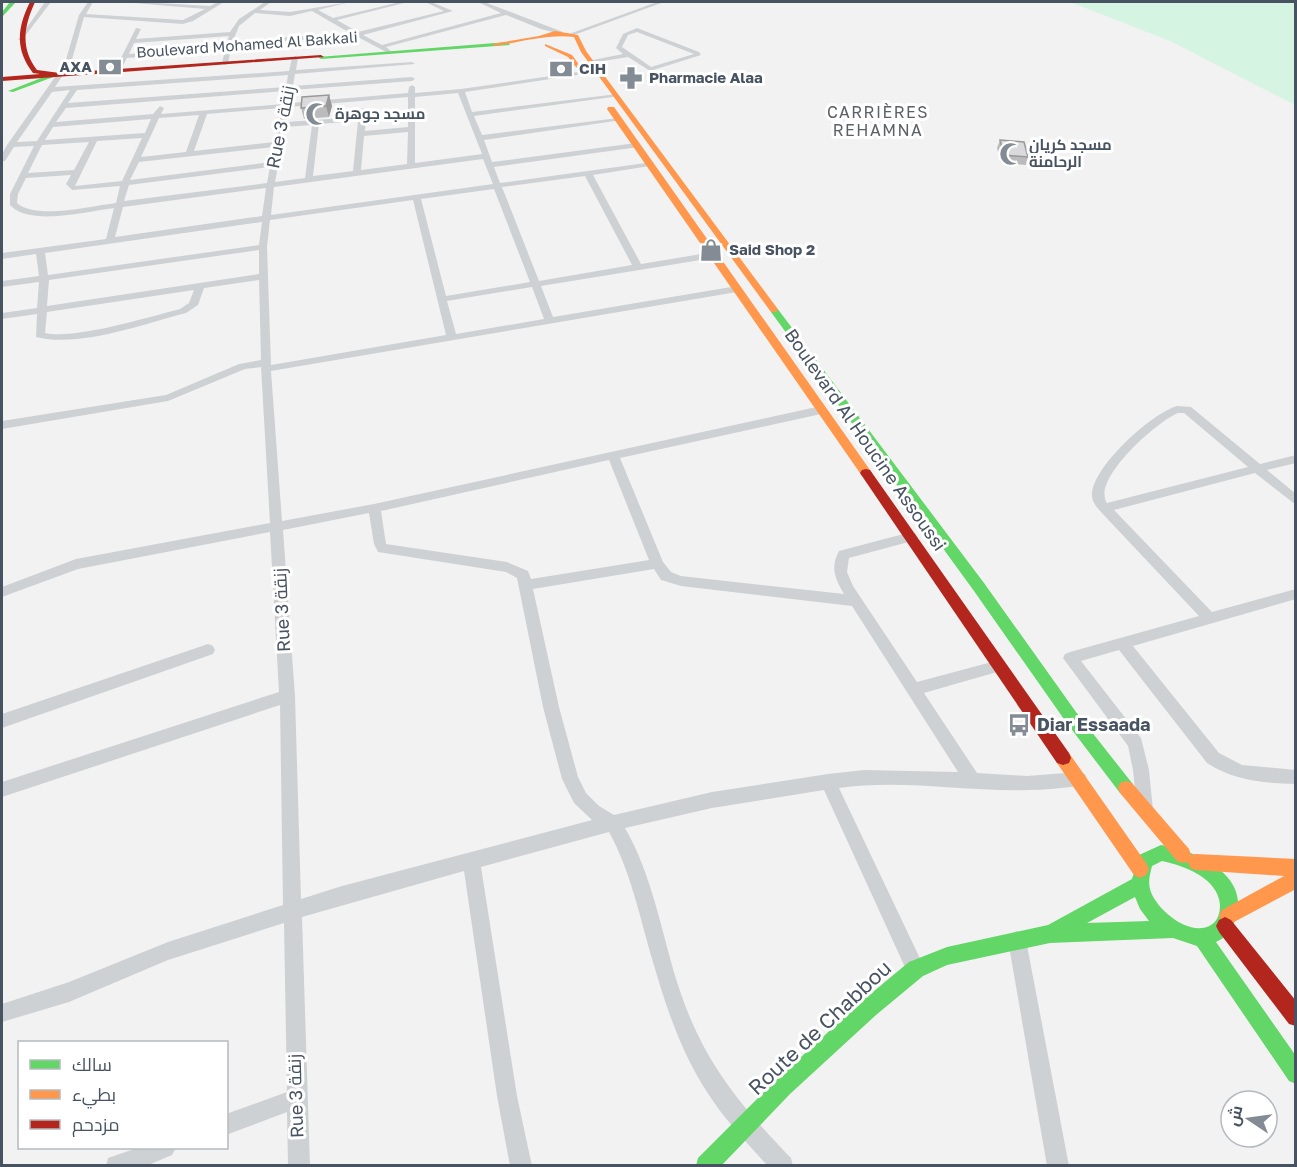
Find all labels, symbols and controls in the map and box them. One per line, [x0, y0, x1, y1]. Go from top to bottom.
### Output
street label: Boulevard Mohamed Al Bakkali [136, 27, 358, 61]
bank icon: AXA [97, 54, 123, 80]
bank icon: CIH [548, 56, 574, 82]
place label: AXA [59, 57, 92, 75]
place label: CIH [579, 59, 606, 77]
pharmacy icon: Pharmacie Alaa [618, 65, 644, 91]
place label: Pharmacie Alaa [649, 68, 763, 86]
street label: Rue 3 زنقة [261, 83, 300, 170]
mosque icon: مسجد جوهرة [304, 101, 330, 127]
district label: CARRIÈRES REHAMNA [827, 102, 929, 140]
place label: مسجد جوهرة [335, 104, 425, 123]
place label: مسجد كريان الرحامنة [1029, 135, 1112, 171]
mosque icon: مسجد كريان الرحامنة [998, 141, 1024, 167]
shop icon: Said Shop 2 [698, 237, 724, 263]
place label: Said Shop 2 [729, 240, 815, 258]
street label: Boulevard Al Houcine Assoussi [780, 324, 951, 555]
street label: Rue 3 زنقة [268, 567, 295, 653]
bus stop icon: Diar Essaada [1006, 712, 1032, 738]
place label: Diar Essaada [1037, 713, 1151, 735]
street label: Route de Chabbou [743, 954, 896, 1100]
legend [18, 1041, 228, 1149]
text: سالك [72, 1053, 112, 1075]
street label: Rue 3 زنقة [283, 1054, 308, 1138]
text: بطيء [72, 1083, 116, 1109]
north arrow [1219, 1089, 1279, 1149]
text: ش [1222, 1103, 1246, 1128]
text: مزدحم [72, 1113, 120, 1137]

